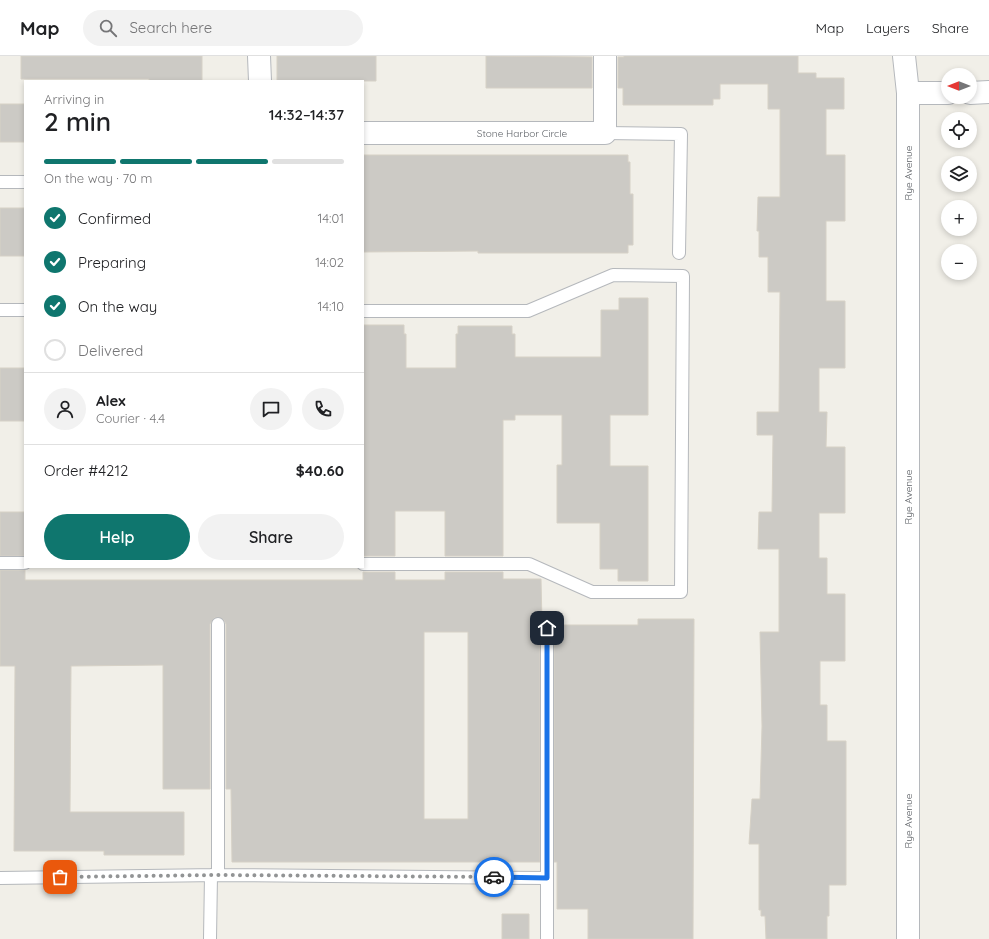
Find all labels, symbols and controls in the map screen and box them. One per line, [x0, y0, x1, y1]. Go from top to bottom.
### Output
search box [83, 10, 363, 46]
text: Map [20, 16, 59, 40]
icon: search [97, 17, 119, 39]
text: Search here [129, 18, 212, 37]
text: Map [815, 19, 844, 37]
text: Layers [866, 19, 910, 37]
text: Share [932, 19, 969, 37]
north arrow [941, 68, 977, 104]
map controls [941, 68, 977, 280]
text: Arriving in [44, 91, 104, 107]
text: 2 min [44, 105, 111, 138]
text: 14:32–14:37 [269, 105, 344, 124]
button: locate [941, 112, 977, 148]
street label: Stone Harbor Circle [477, 127, 567, 140]
street label: Rye Avenue [902, 145, 915, 200]
button: layers [941, 156, 977, 192]
text: On the way · 70 m [44, 170, 152, 186]
button: + [941, 200, 977, 236]
icon: check [44, 207, 66, 229]
text: Confirmed [78, 209, 151, 228]
text: 14:01 [318, 210, 344, 226]
button: − [941, 244, 977, 280]
icon: check [44, 251, 66, 273]
text: Preparing [78, 253, 146, 272]
text: 14:02 [315, 254, 344, 270]
icon: check [44, 295, 66, 317]
text: On the way [78, 297, 157, 316]
text: 14:10 [318, 298, 344, 314]
text: Delivered [78, 341, 143, 360]
button: person [44, 388, 86, 430]
button: chat [250, 388, 292, 430]
button: phone [302, 388, 344, 430]
text: Alex [96, 391, 126, 410]
text: Courier · 4.4 [96, 410, 165, 426]
text: Order #4212 [44, 461, 128, 480]
text: $40.60 [296, 461, 344, 480]
street label: Rye Avenue [902, 469, 915, 524]
button: Help [44, 514, 190, 560]
button: Share [198, 514, 344, 560]
pin [530, 611, 564, 645]
icon: home [536, 617, 558, 639]
street label: Rye Avenue [902, 793, 915, 848]
courier [474, 857, 514, 897]
pin [43, 860, 77, 894]
icon: bag [49, 866, 71, 888]
icon: car [483, 866, 505, 888]

